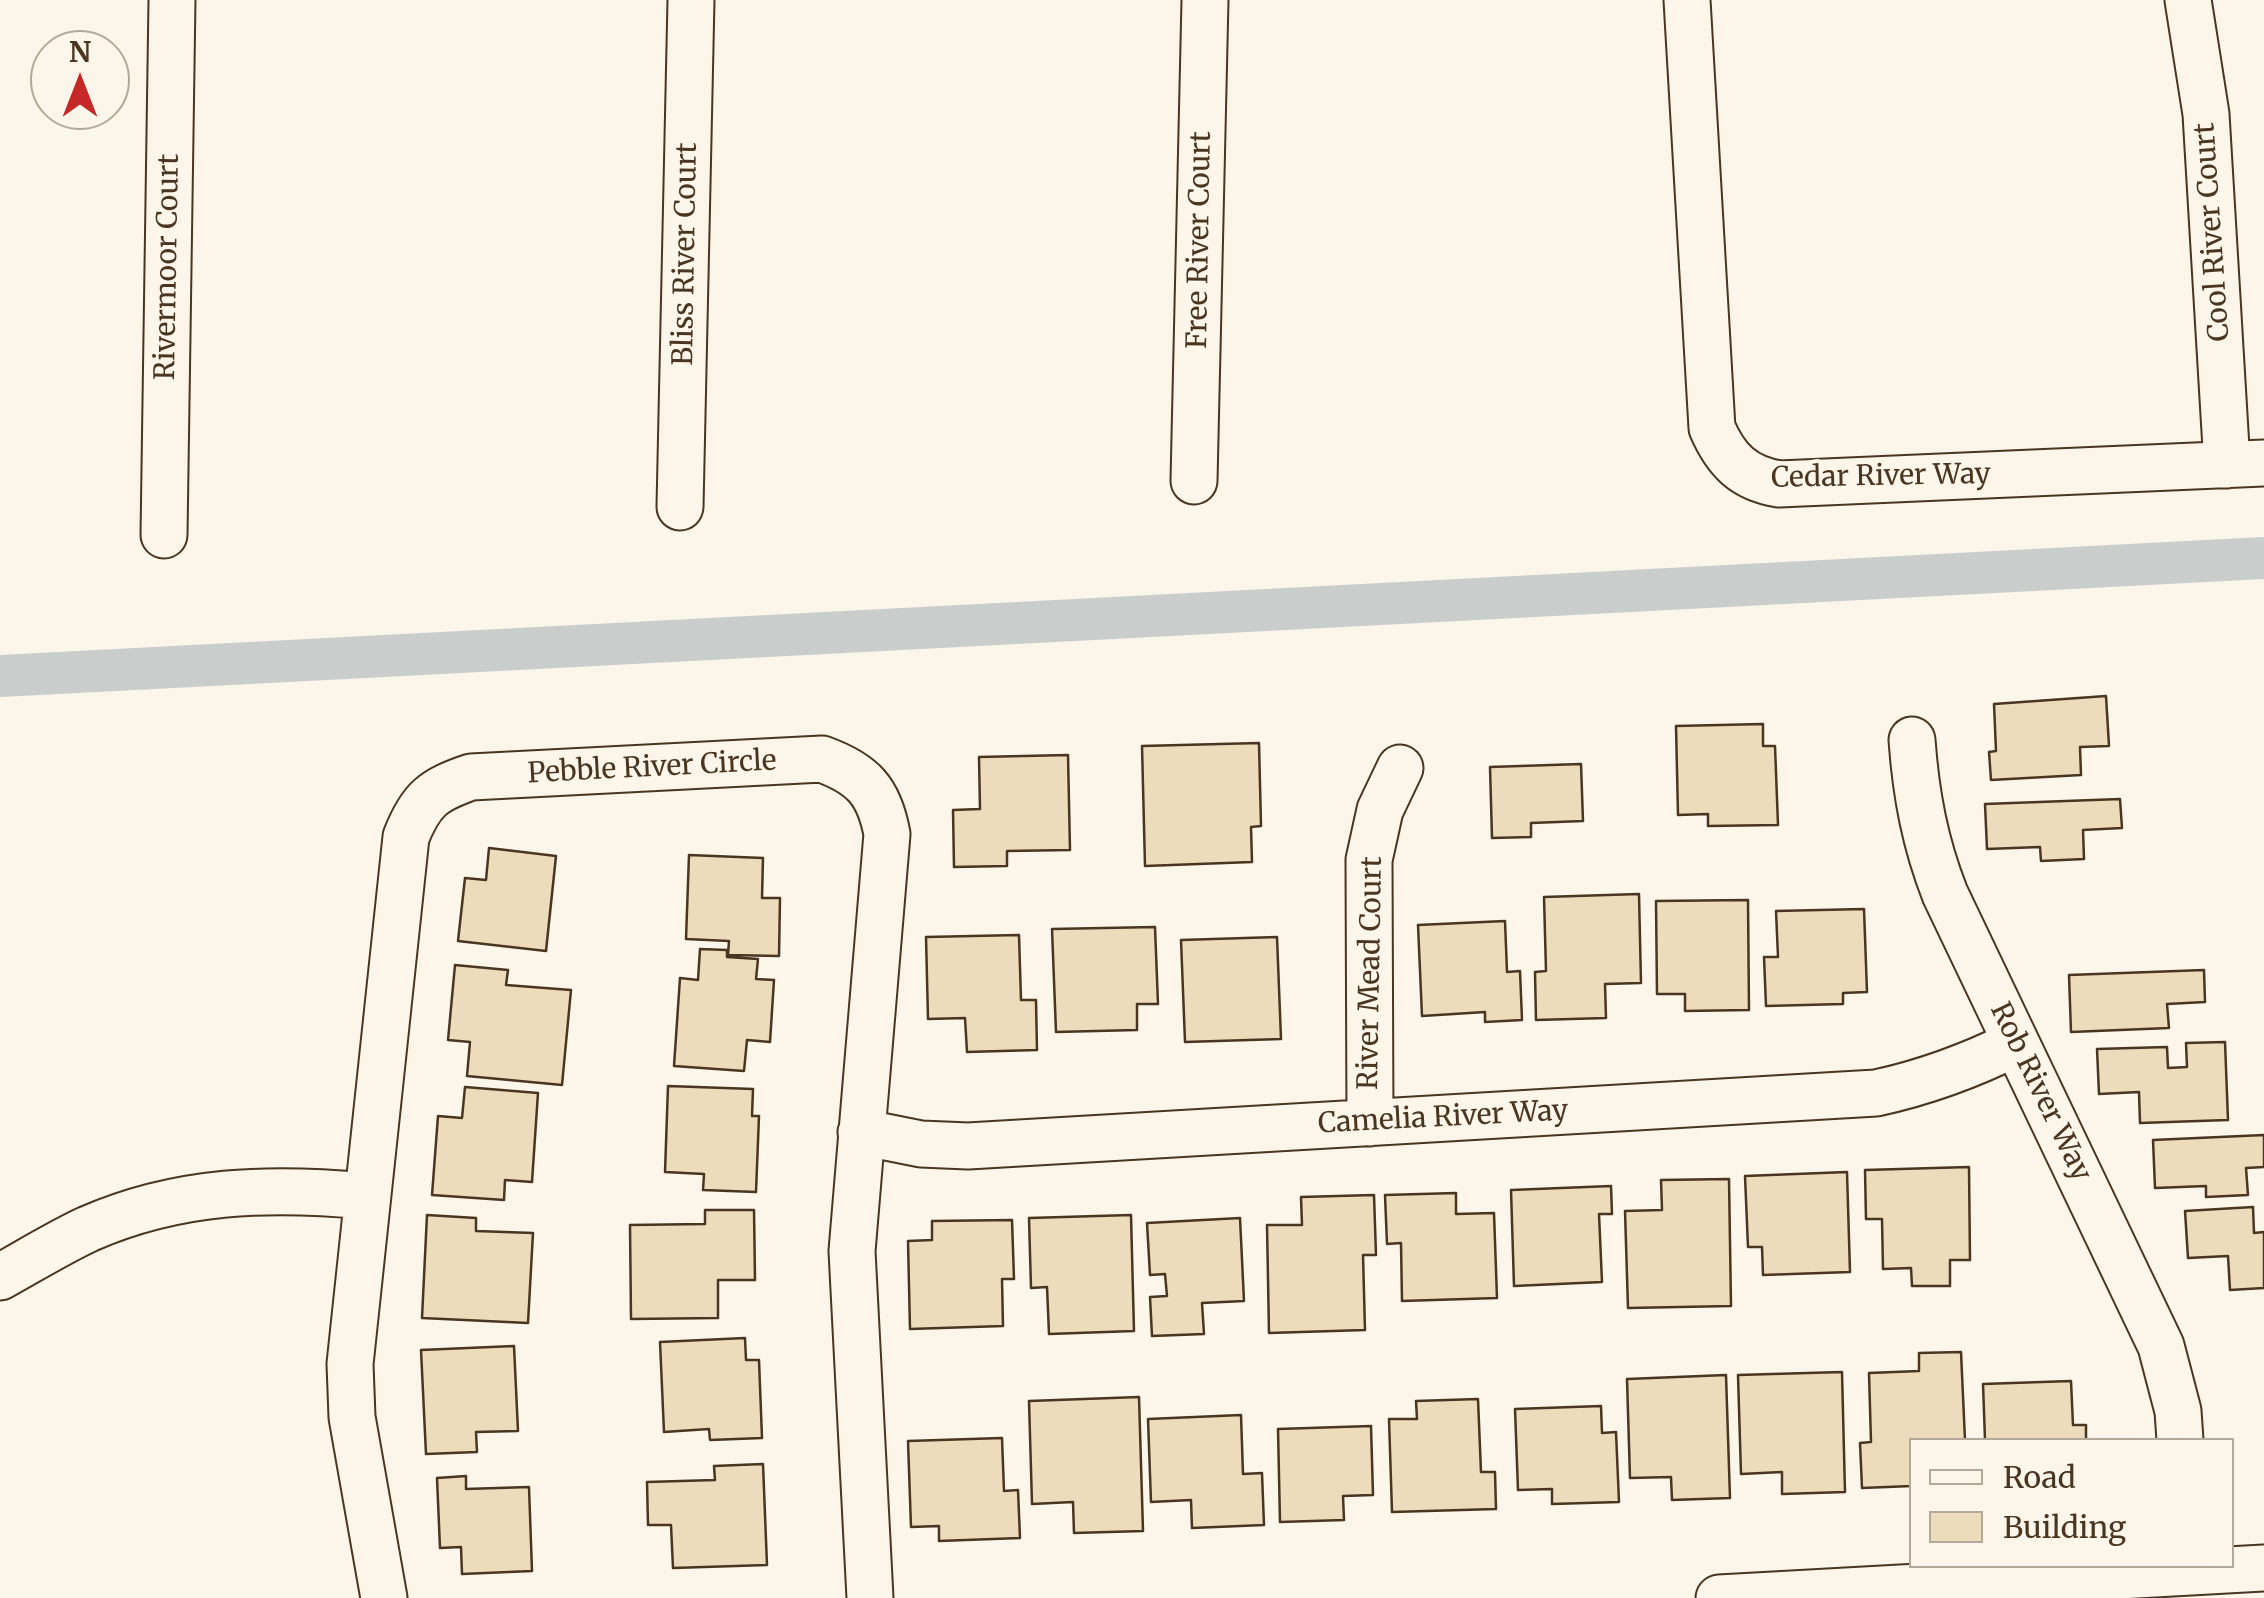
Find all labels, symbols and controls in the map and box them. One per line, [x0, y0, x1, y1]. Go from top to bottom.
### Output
north arrow [30, 30, 130, 130]
text: N [69, 34, 91, 70]
street label: Cool River Court [2189, 121, 2237, 343]
street label: Free River Court [1181, 131, 1219, 349]
street label: Bliss River Court [667, 142, 705, 366]
street label: Rivermoor Court [149, 153, 187, 381]
street label: Cedar River Way [1771, 458, 1991, 496]
street label: Pebble River Circle [527, 745, 777, 791]
street label: River Mead Court [1352, 856, 1390, 1090]
street label: Rob River Way [1982, 997, 2098, 1187]
street label: Camelia River Way [1317, 1095, 1569, 1141]
legend [1909, 1438, 2234, 1568]
text: Road [2003, 1458, 2076, 1496]
text: Building [2003, 1508, 2126, 1546]

